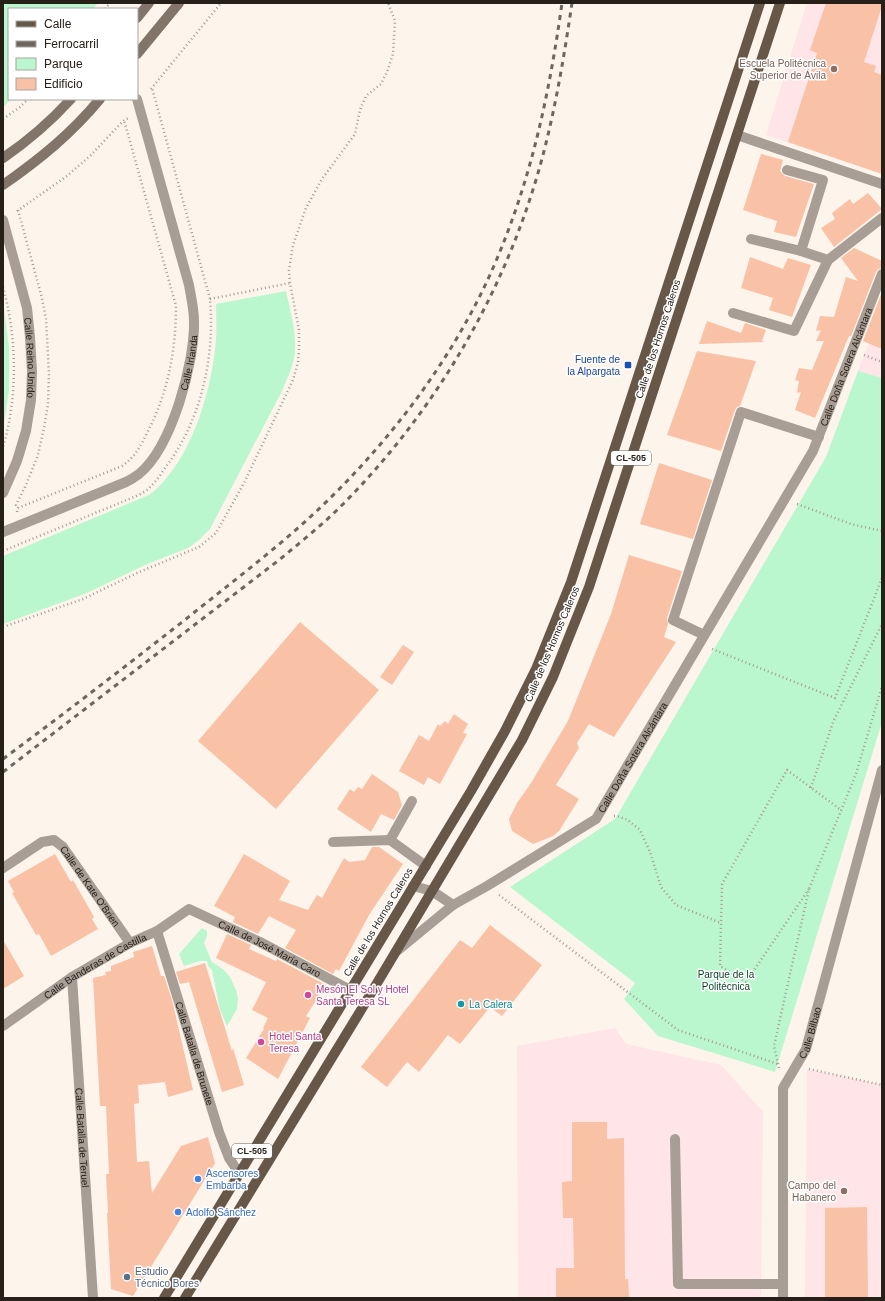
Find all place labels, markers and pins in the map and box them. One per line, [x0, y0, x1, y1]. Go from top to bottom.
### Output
place label: Escuela Politécnica Superior de Ávila [739, 58, 826, 81]
marker: Escuela Politécnica Superior de Ávila [829, 64, 839, 74]
place label: Fuente de la Alpargata [567, 354, 620, 377]
marker: Fuente de la Alpargata [623, 360, 633, 370]
place label: Mesón El Sol y Hotel Santa Teresa SL [316, 984, 409, 1007]
marker: Mesón El Sol y Hotel Santa Teresa SL [303, 990, 313, 1000]
marker: La Calera [456, 999, 466, 1009]
place label: La Calera [469, 999, 513, 1010]
place label: Hotel Santa Teresa [269, 1031, 322, 1054]
marker: Hotel Santa Teresa [256, 1037, 266, 1047]
place label: Ascensores Embarba [206, 1168, 258, 1191]
marker: Ascensores Embarba [193, 1174, 203, 1184]
place label: Campo del Habanero [788, 1180, 836, 1203]
marker: Campo del Habanero [839, 1186, 849, 1196]
marker: Adolfo Sánchez [173, 1207, 183, 1217]
place label: Adolfo Sánchez [186, 1207, 256, 1218]
place label: Estudio Técnico Bores [135, 1266, 199, 1289]
marker: Estudio Técnico Bores [122, 1272, 132, 1282]

